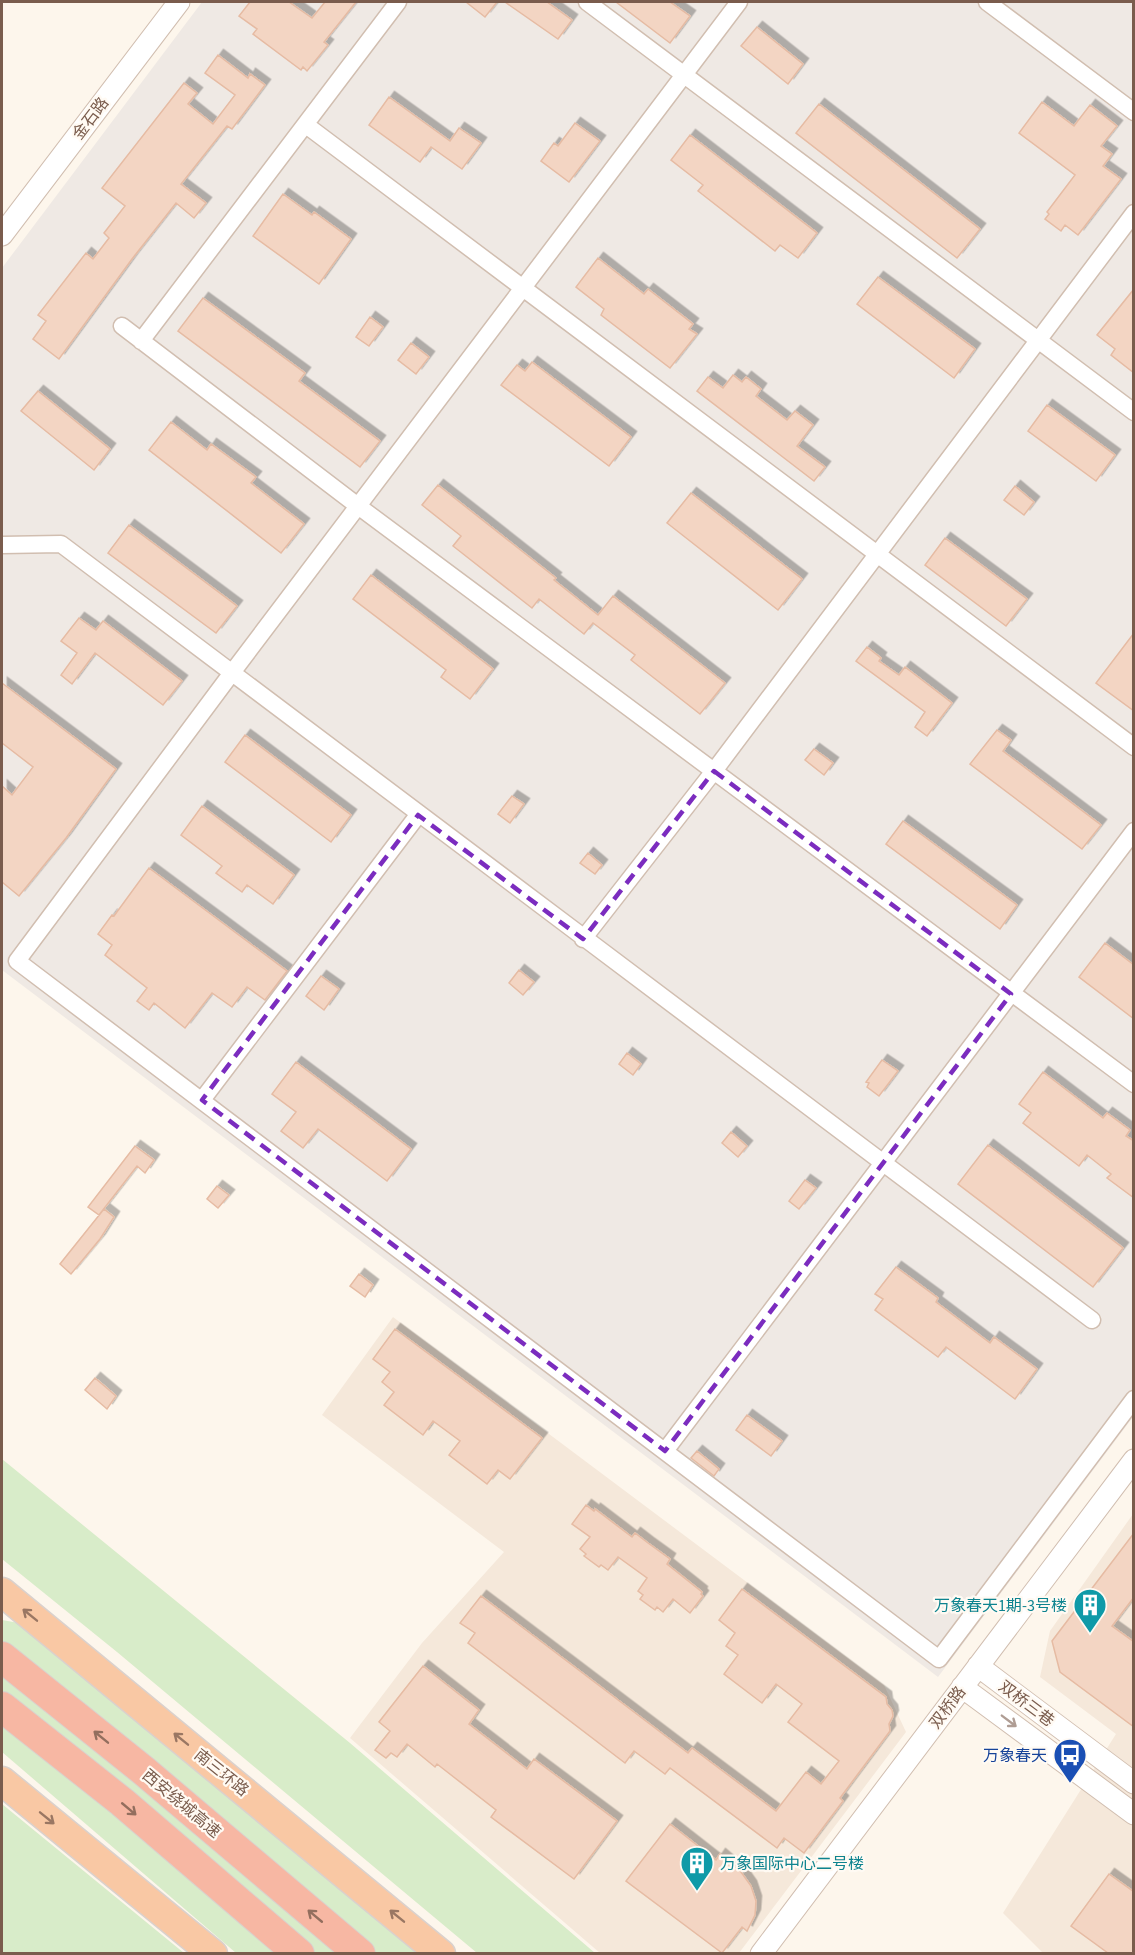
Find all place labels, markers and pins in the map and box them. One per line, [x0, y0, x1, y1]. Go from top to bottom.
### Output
building icon: 万象春天1期-3号楼 [1072, 1587, 1108, 1634]
place label: 万象春天1期-3号楼 [934, 1595, 1067, 1617]
bus stop icon: 万象春天 [1052, 1737, 1088, 1784]
place label: 万象春天 [983, 1745, 1047, 1767]
building icon: 万象国际中心二号楼 [679, 1845, 715, 1892]
place label: 万象国际中心二号楼 [720, 1853, 864, 1875]

